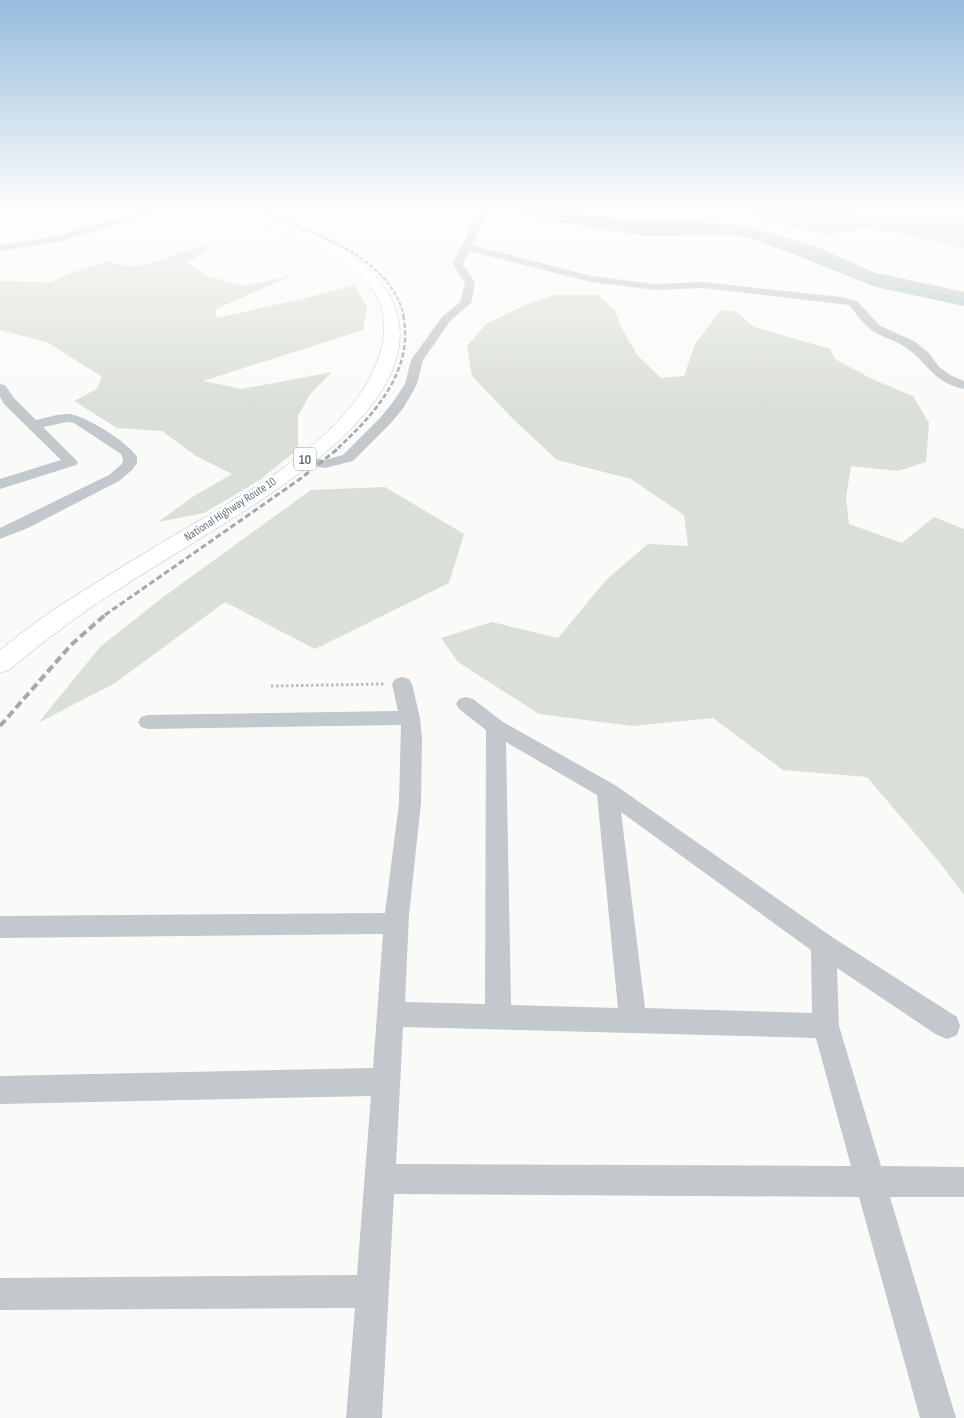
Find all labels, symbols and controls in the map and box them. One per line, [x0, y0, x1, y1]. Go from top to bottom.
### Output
road number: 10 [294, 448, 316, 470]
street label: National Highway Route 10 [181, 474, 279, 545]

